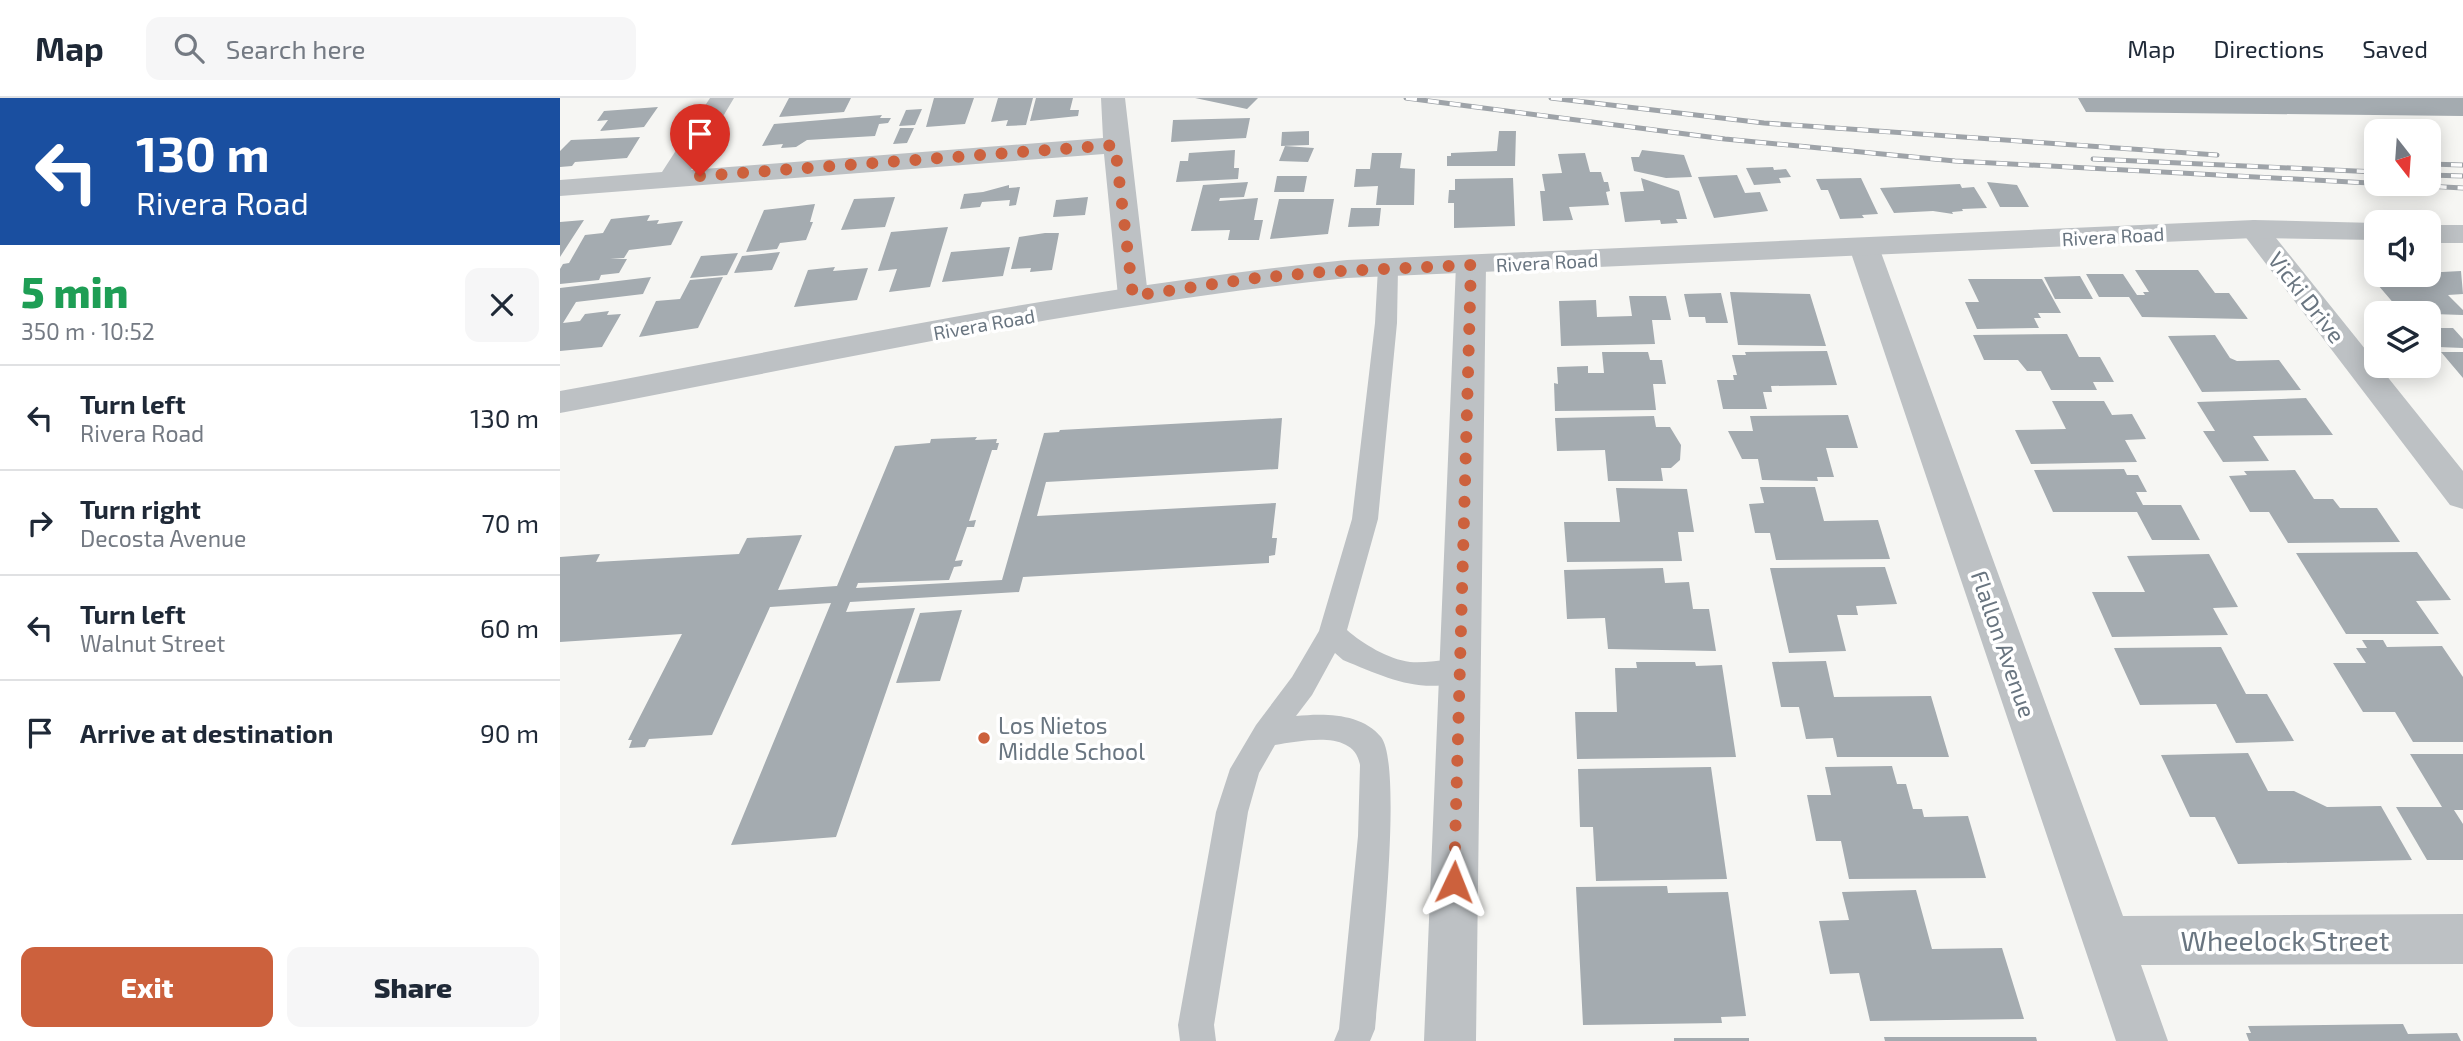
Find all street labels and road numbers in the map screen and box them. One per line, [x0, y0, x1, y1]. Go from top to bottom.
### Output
street label: Rivera Road [2061, 222, 2165, 250]
street label: Vicki Drive [2263, 246, 2351, 348]
street label: Rivera Road [1495, 248, 1599, 276]
street label: Rivera Road [931, 304, 1037, 344]
street label: Flallon Avenue [1966, 567, 2042, 721]
street label: Wheelock Street [2181, 923, 2389, 957]

